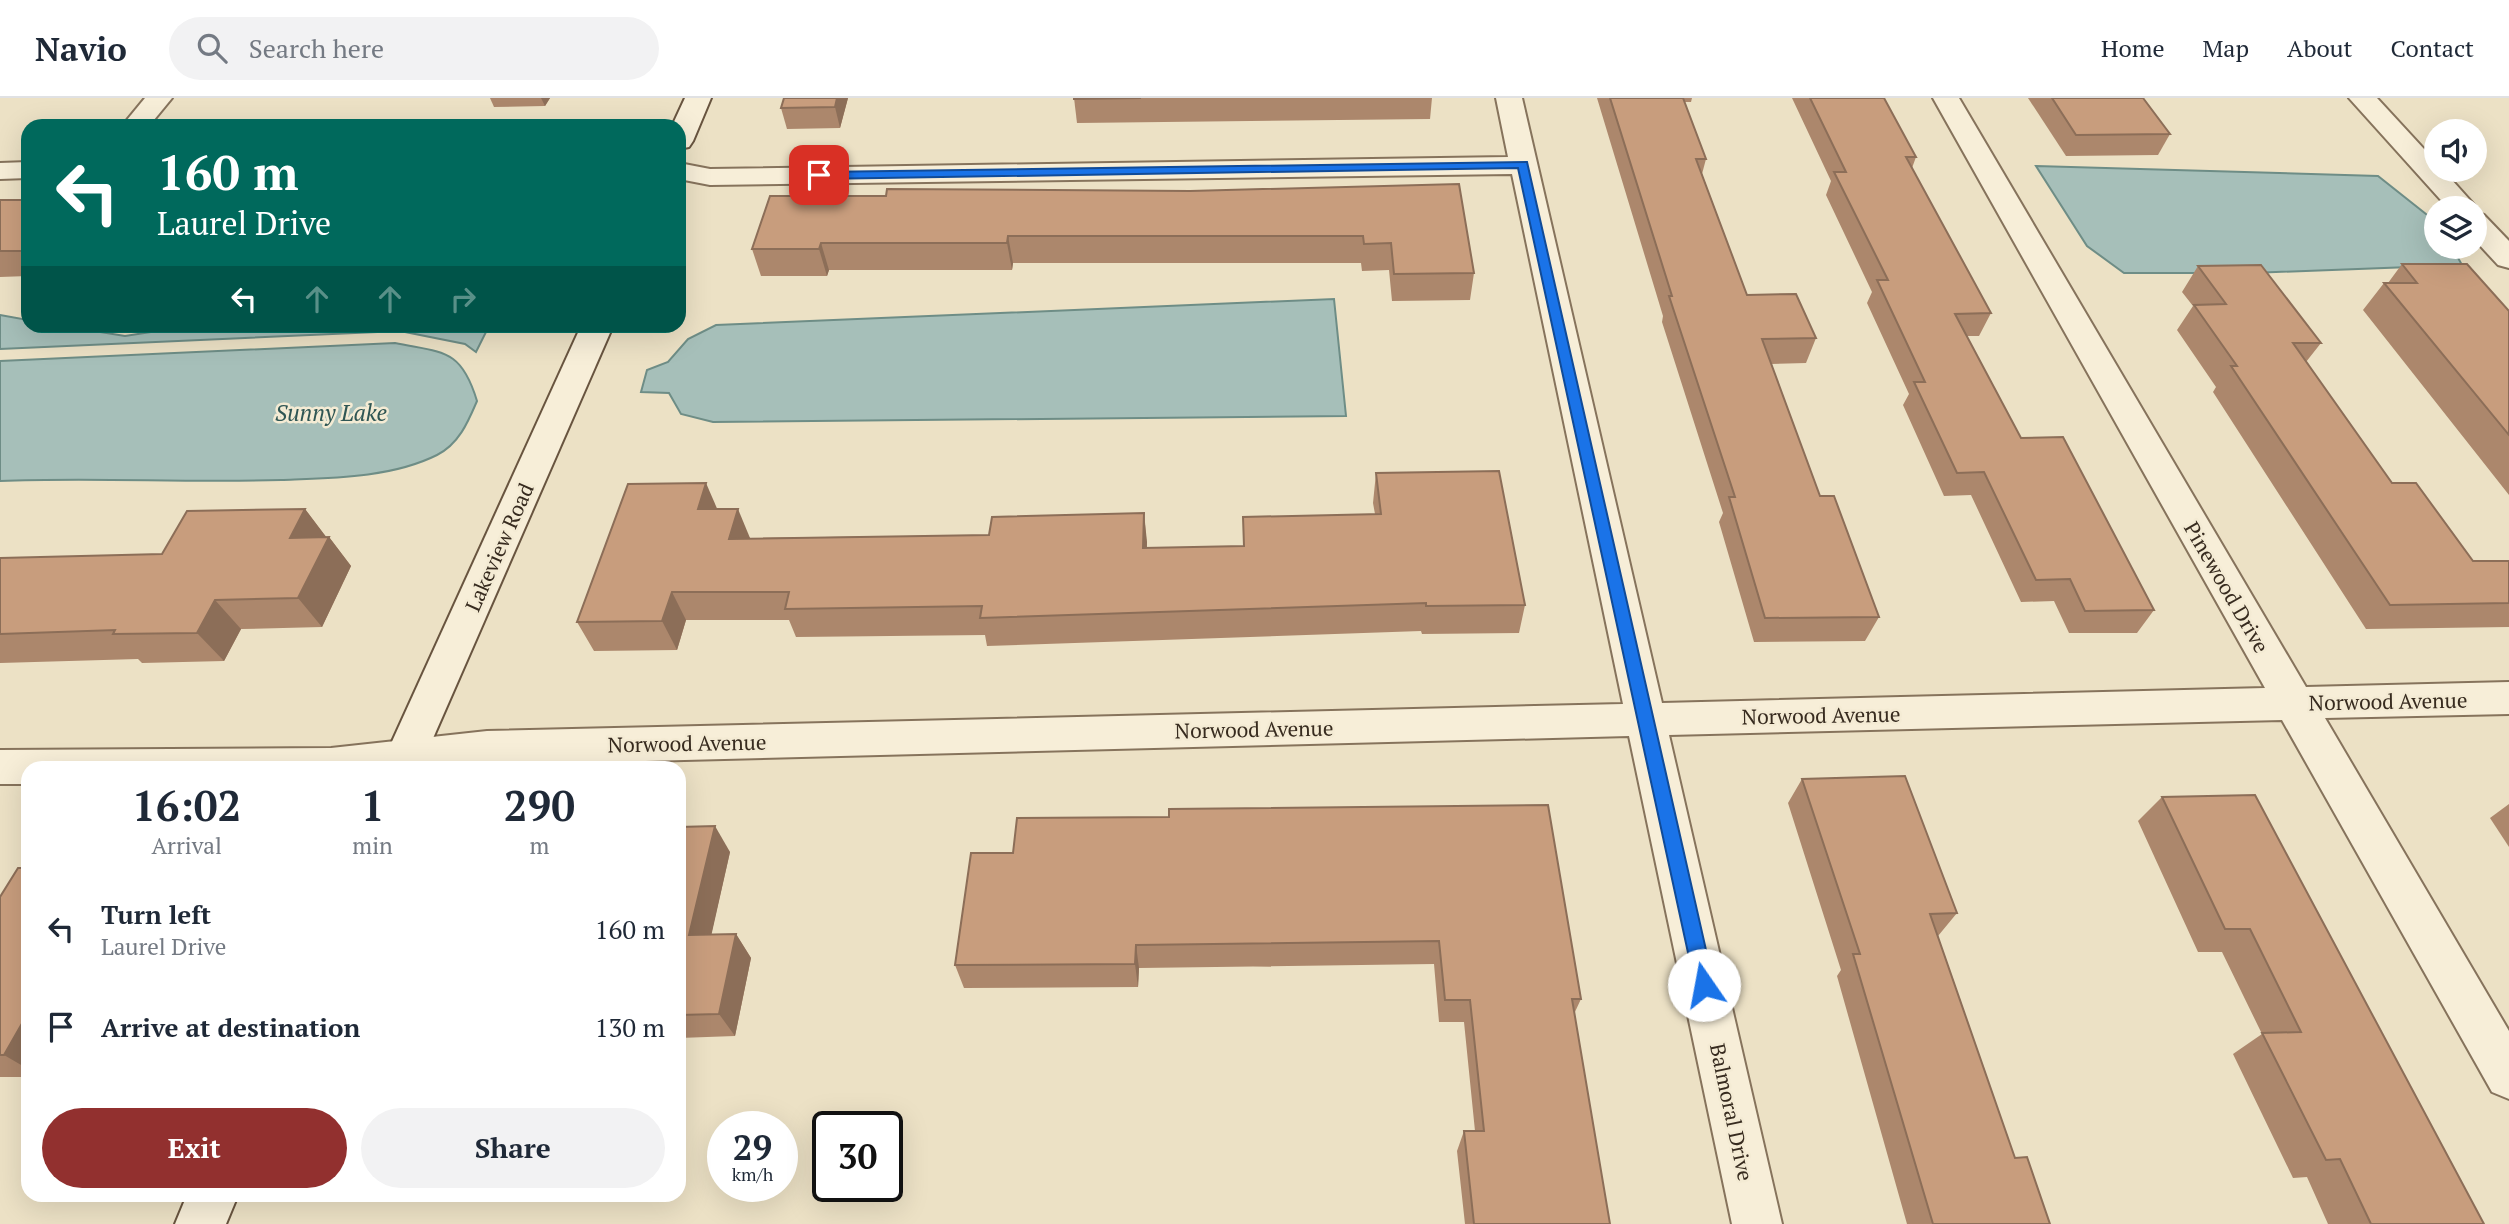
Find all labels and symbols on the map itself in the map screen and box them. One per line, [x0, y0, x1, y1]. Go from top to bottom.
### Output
pin [789, 145, 849, 205]
water label: Sunny Lake [275, 397, 387, 428]
street label: Lakeview Road [458, 478, 540, 616]
street label: Pinewood Drive [2178, 516, 2276, 658]
street label: Norwood Avenue [2308, 686, 2468, 716]
street label: Norwood Avenue [1741, 700, 1901, 730]
street label: Norwood Avenue [1174, 714, 1334, 744]
street label: Norwood Avenue [607, 728, 767, 758]
position arrow [1667, 948, 1741, 1022]
street label: Balmoral Drive [1704, 1041, 1760, 1183]
speed limit sign: 30 [812, 1111, 903, 1202]

